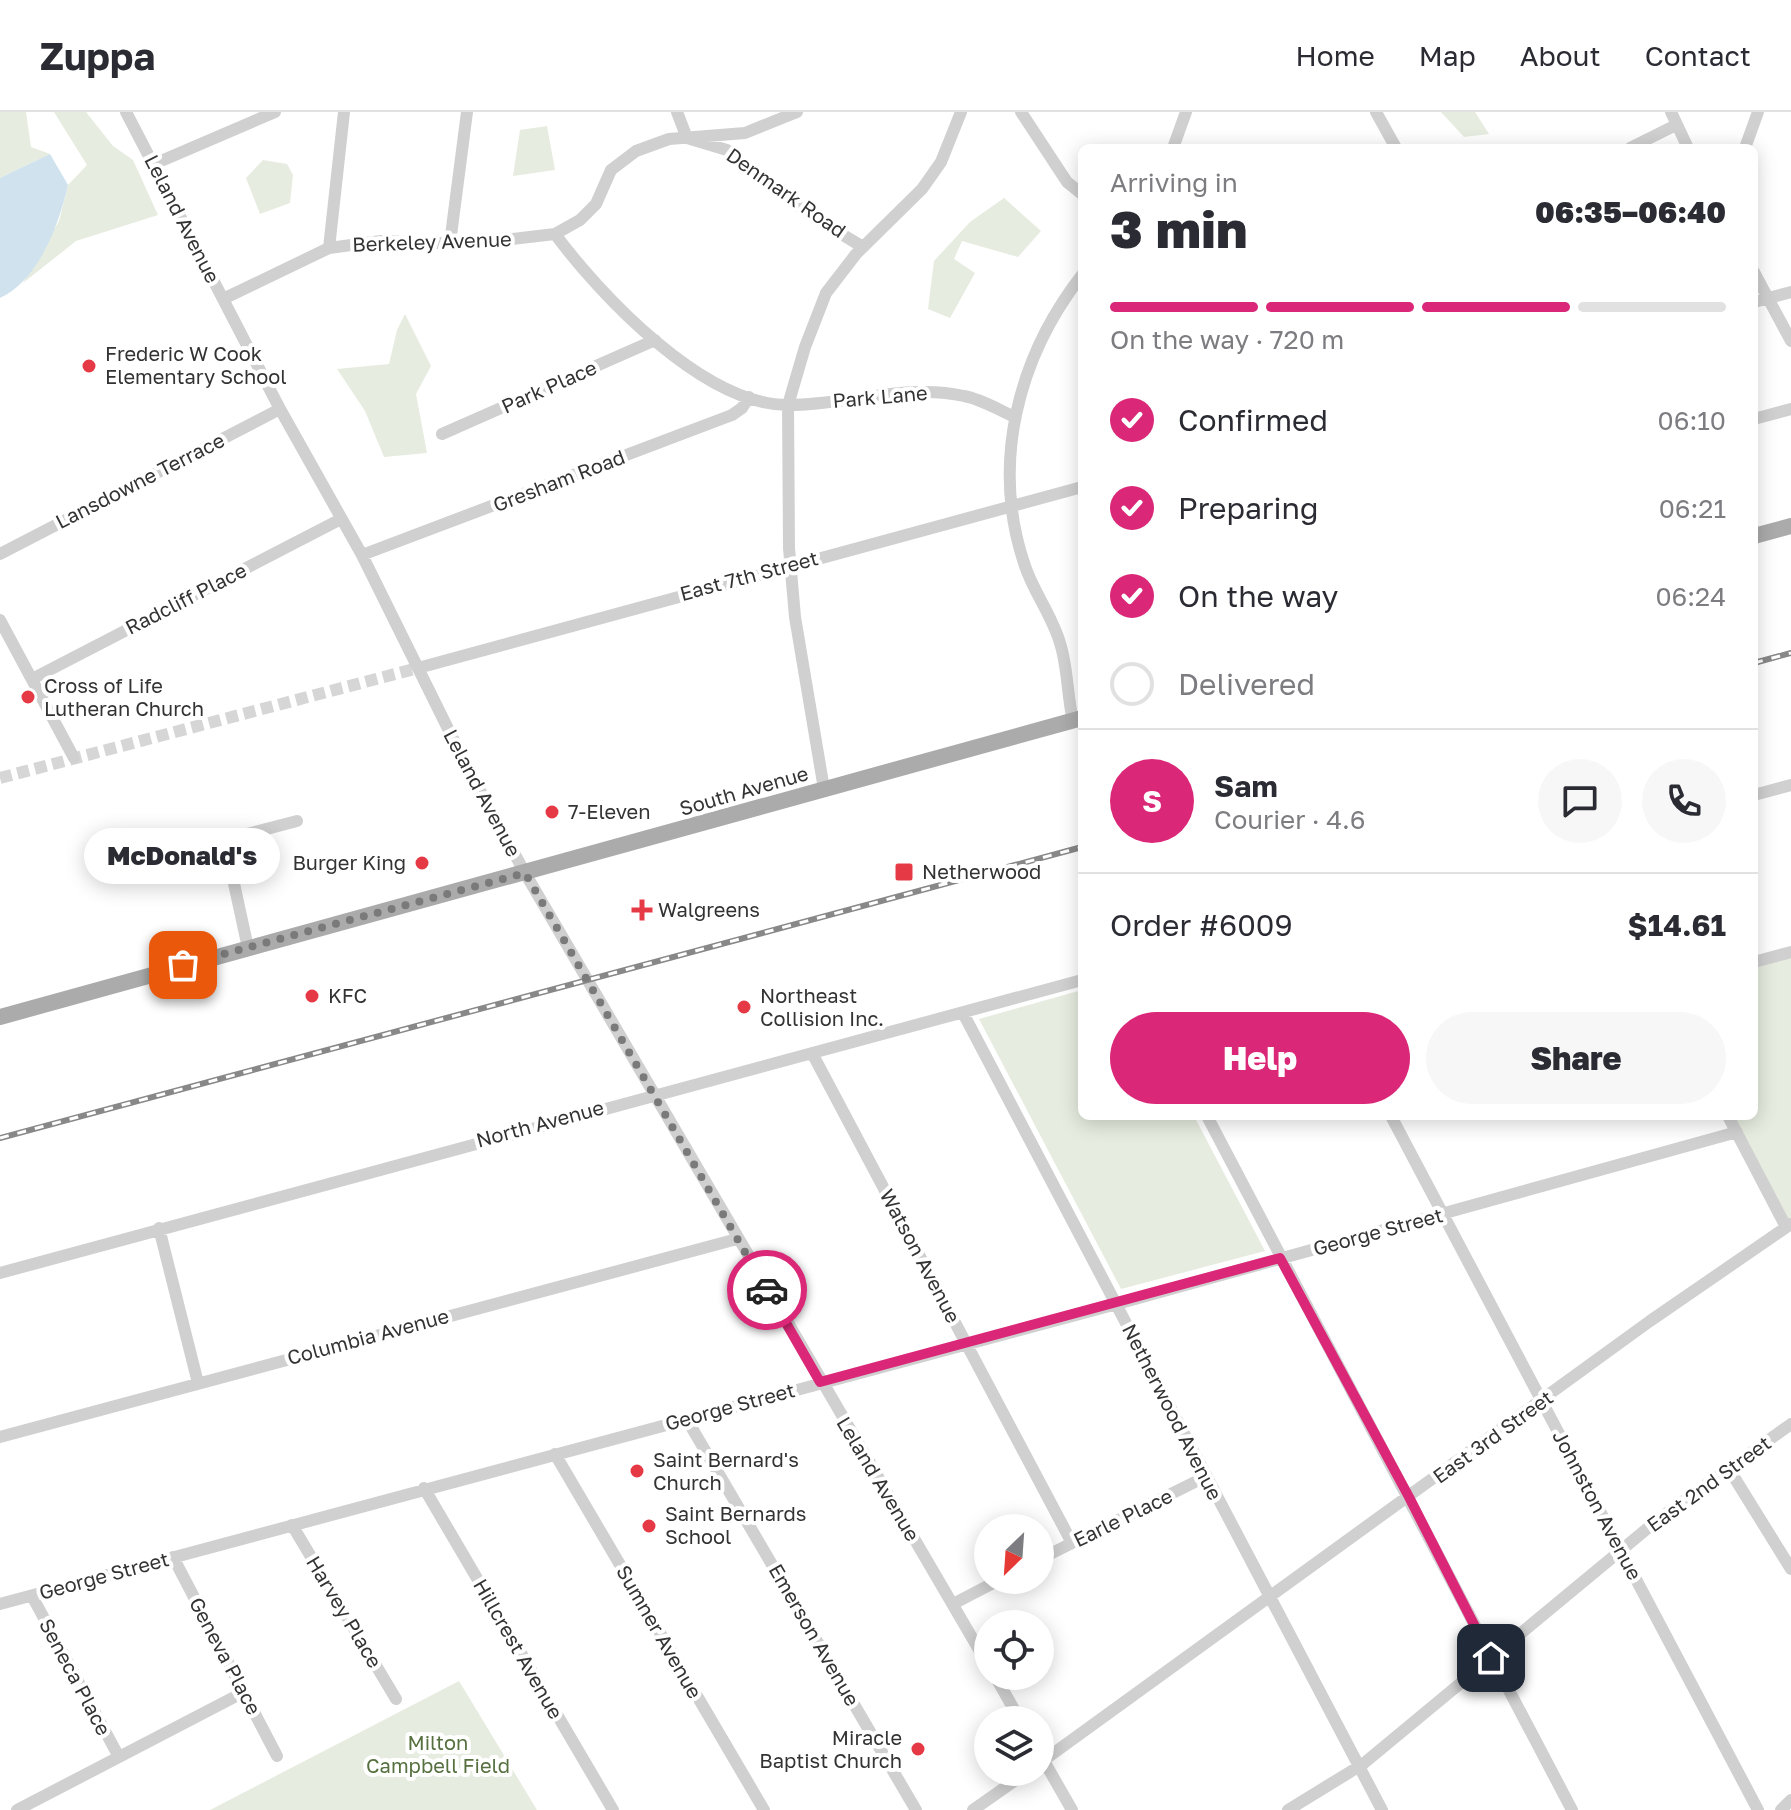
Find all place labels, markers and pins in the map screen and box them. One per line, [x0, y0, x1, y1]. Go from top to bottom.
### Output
place label: Frederic W Cook Elementary School [105, 341, 287, 388]
marker: Frederic W Cook Elementary School [80, 357, 98, 375]
place label: Cross of Life Lutheran Church [44, 673, 204, 720]
marker: Cross of Life Lutheran Church [19, 688, 37, 706]
place label: 7-Eleven [568, 799, 651, 823]
marker: 7-Eleven [543, 803, 561, 821]
callout: McDonald's [85, 829, 281, 885]
place label: Burger King [292, 850, 406, 874]
marker: Burger King [413, 854, 431, 872]
place label: Netherwood [922, 859, 1041, 883]
marker: Netherwood [893, 861, 915, 883]
place label: Walgreens [658, 897, 760, 921]
marker: Walgreens [633, 901, 651, 919]
pin [149, 931, 217, 999]
place label: KFC [328, 983, 367, 1007]
place label: Northeast Collision Inc. [760, 983, 884, 1030]
marker: KFC [303, 987, 321, 1005]
marker: Northeast Collision Inc. [735, 998, 753, 1016]
place label: Saint Bernard's Church [653, 1447, 799, 1494]
marker: Saint Bernard's Church [628, 1462, 646, 1480]
place label: Saint Bernards School [665, 1501, 806, 1548]
marker: Saint Bernards School [640, 1517, 658, 1535]
pin [1457, 1624, 1525, 1692]
place label: Miracle Baptist Church [759, 1725, 902, 1772]
marker: Miracle Baptist Church [909, 1740, 927, 1758]

